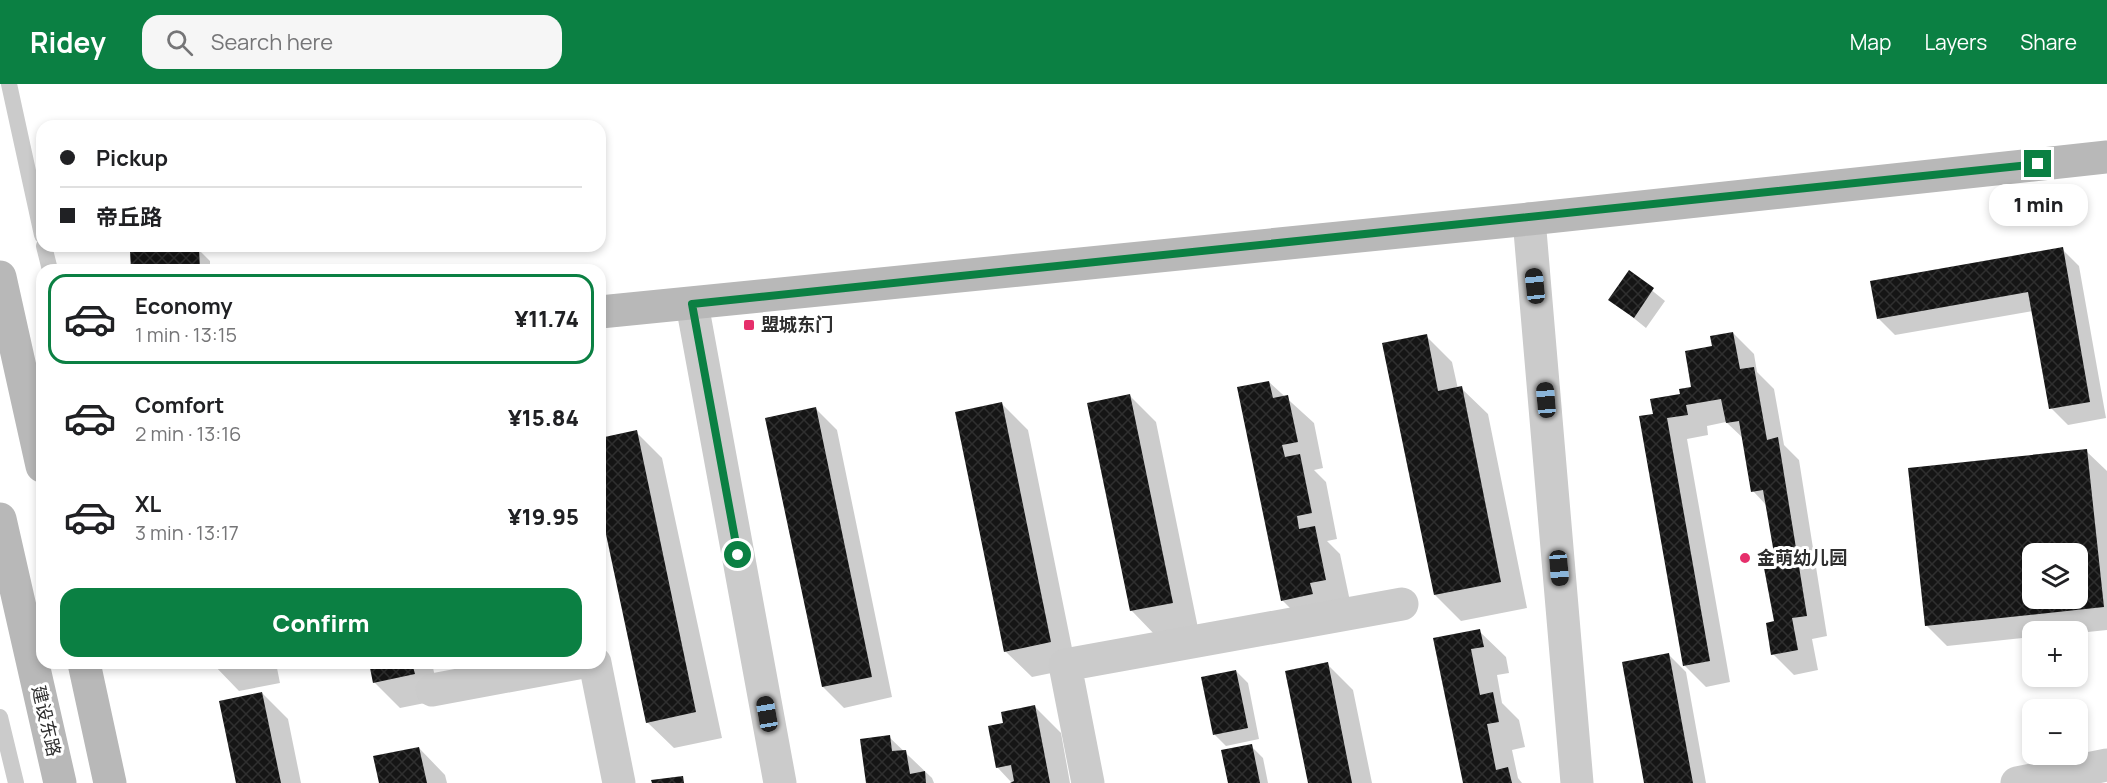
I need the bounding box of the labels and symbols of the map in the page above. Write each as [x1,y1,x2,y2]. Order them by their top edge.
route end [2024,150,2051,177]
callout: 1 min [1988,185,2088,227]
car [1524,267,1546,305]
place label: 盟城东门 [761,312,833,336]
marker: 盟城东门 [742,318,756,332]
car [1535,381,1557,419]
route start [724,541,751,568]
place label: 金萌幼儿园 [1757,545,1847,569]
car [1548,549,1570,587]
marker: 金萌幼儿园 [1738,551,1752,565]
street label: 建设东路 [27,683,67,759]
car [755,695,779,733]

